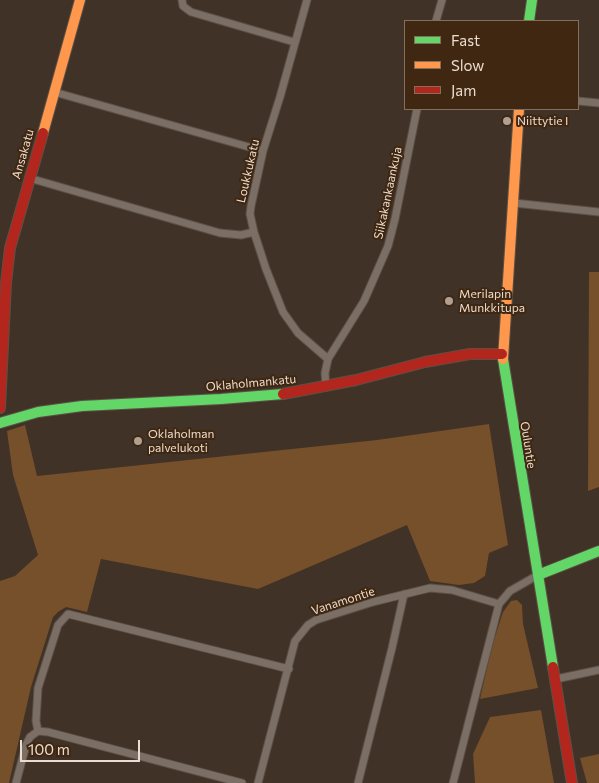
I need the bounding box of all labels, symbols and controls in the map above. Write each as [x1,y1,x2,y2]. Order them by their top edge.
legend [404,20,579,110]
text: Fast [451,31,480,49]
text: Slow [451,56,484,74]
text: Jam [451,81,476,99]
place label: Niittytie I [517,114,568,128]
marker: Niittytie I [501,115,513,127]
street label: Ansakatu [9,127,37,181]
street label: Loukkukatu [234,138,262,204]
street label: Siikakankaankuja [371,145,405,241]
place label: Merilapin Munkkitupa [459,287,525,315]
marker: Merilapin Munkkitupa [443,295,455,307]
street label: Oklaholmankatu [205,372,297,394]
street label: Ouluntie [517,420,539,470]
place label: Oklaholman palvelukoti [148,427,214,455]
marker: Oklaholman palvelukoti [132,435,144,447]
street label: Vanamontie [309,584,377,618]
scale bar [22,730,142,762]
text: 100 m [28,740,70,758]

